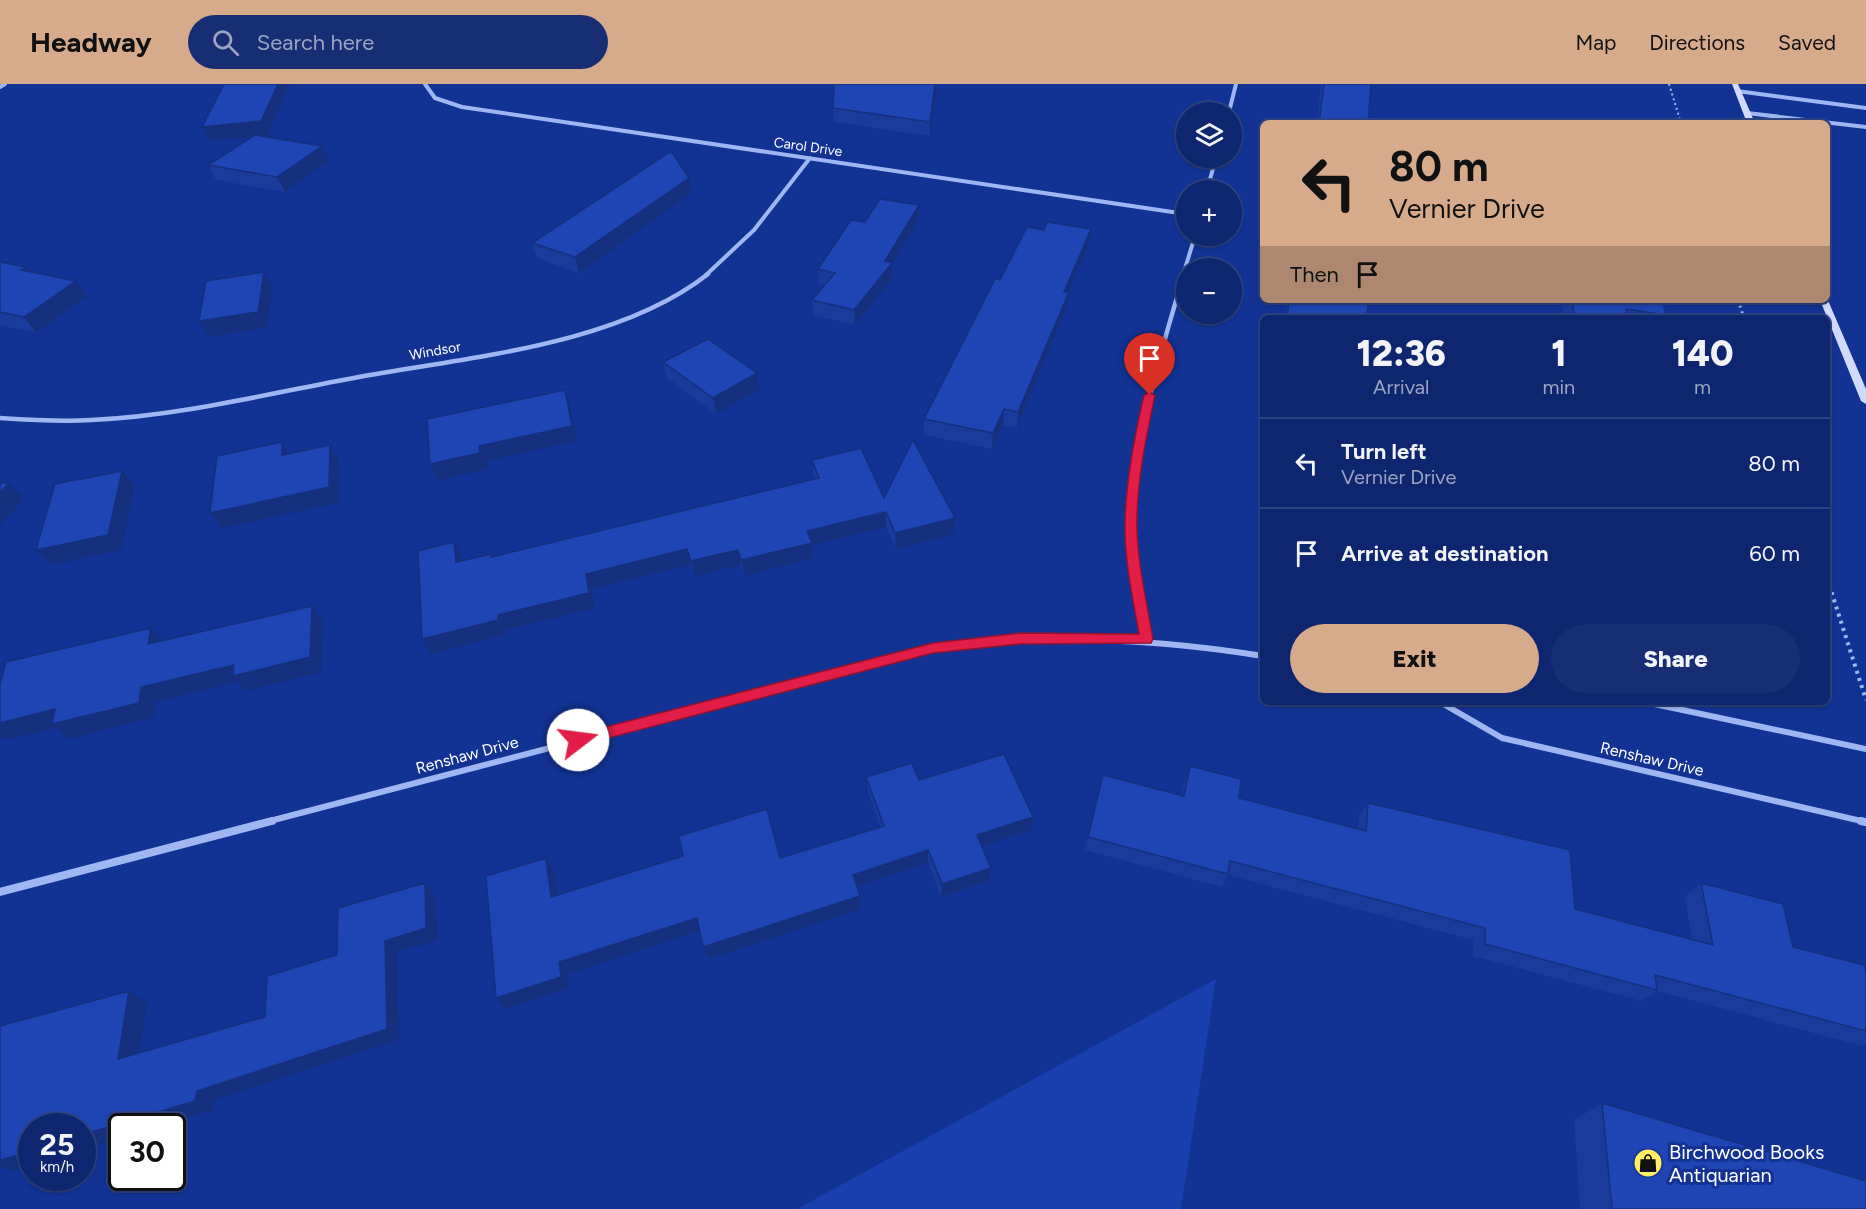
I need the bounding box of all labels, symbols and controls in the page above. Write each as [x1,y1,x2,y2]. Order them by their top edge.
search box [188,15,608,69]
text: Headway [30,25,152,59]
icon: search [209,26,242,59]
text: Search here [257,29,374,56]
text: Map [1575,30,1616,55]
text: Directions [1649,30,1745,55]
text: Saved [1778,30,1836,55]
map controls [1176,102,1242,324]
button: layers [1176,102,1242,168]
street label: Carol Drive [773,134,844,160]
text: 80 m [1389,141,1489,192]
icon: left [1290,144,1368,222]
button: + [1176,180,1242,246]
text: Vernier Drive [1389,192,1545,225]
button: − [1176,258,1242,324]
icon: arrive [1351,258,1384,291]
text: Then [1290,261,1339,288]
text: 12:36 [1356,332,1446,375]
text: 1 [1551,332,1566,375]
text: 140 [1672,332,1734,375]
pin [1124,333,1175,395]
street label: Windsor [408,338,462,364]
icon: arrive [1133,342,1166,375]
text: Arrival [1373,375,1429,399]
text: min [1542,375,1575,399]
text: m [1694,375,1711,399]
text: Turn left [1341,438,1427,465]
icon: left [1290,447,1323,480]
text: 80 m [1748,450,1800,477]
text: Vernier Drive [1341,465,1456,489]
icon: arrive [1290,537,1323,570]
text: Arrive at destination [1341,540,1549,567]
text: 60 m [1749,540,1800,567]
button: Exit [1290,624,1539,693]
button: Share [1551,624,1800,693]
position arrow [546,708,610,772]
street label: Renshaw Drive [414,732,521,778]
street label: Renshaw Drive [1598,738,1706,780]
speed limit sign: 30 [108,1113,186,1191]
text: 25 [40,1126,74,1163]
place label: Birchwood Books Antiquarian [1669,1140,1824,1187]
shop icon: Birchwood Books Antiquarian [1632,1147,1664,1179]
text: km/h [40,1158,74,1176]

